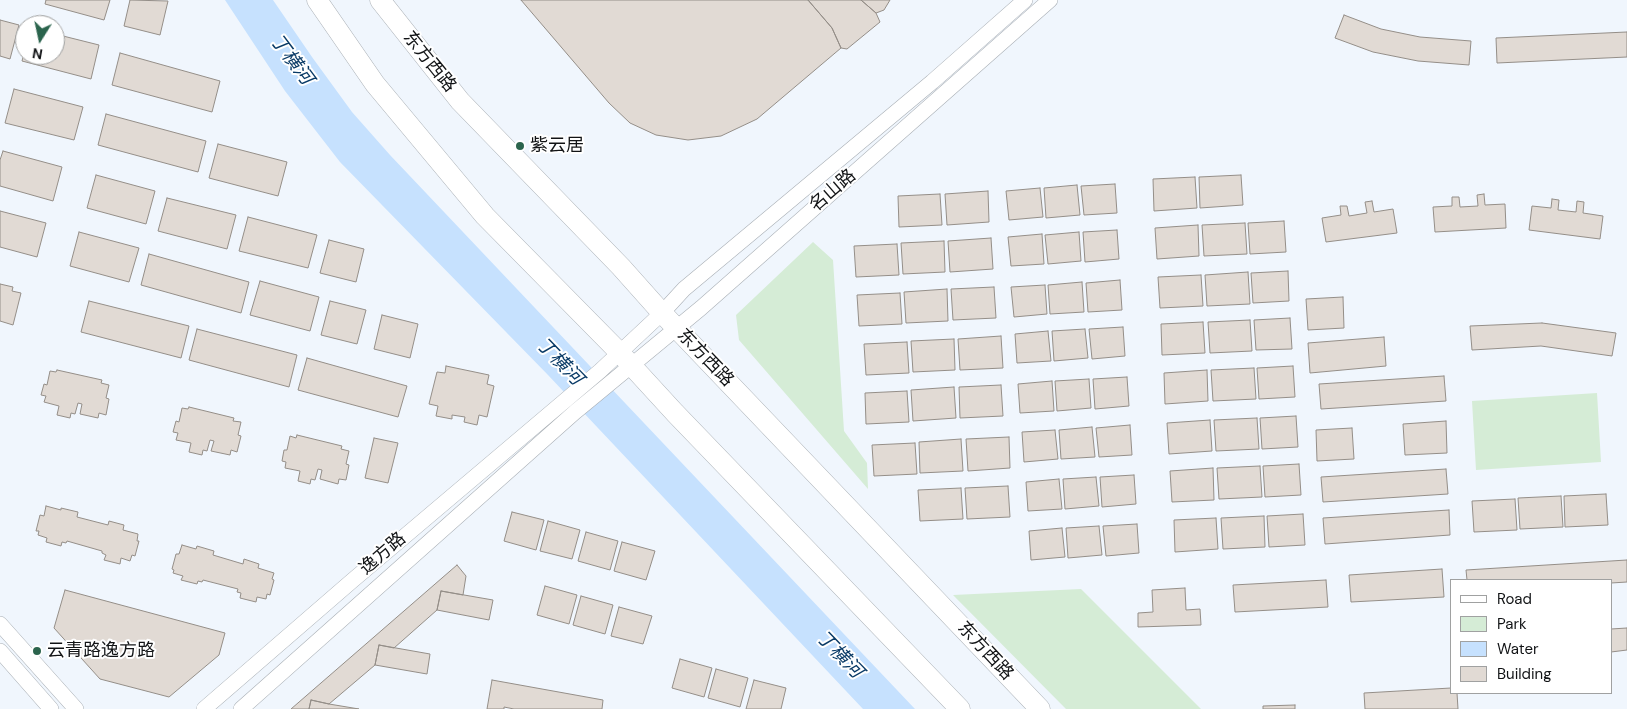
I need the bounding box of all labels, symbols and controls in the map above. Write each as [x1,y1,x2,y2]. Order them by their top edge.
north arrow [15,15,65,65]
street label: 东方西路 [398,27,460,97]
water label: 丁横河 [265,30,317,90]
text: N [31,44,44,64]
place label: 紫云居 [530,135,584,157]
marker: 紫云居 [514,140,526,152]
street label: 名山路 [806,165,860,217]
street label: 东方西路 [672,325,738,391]
water label: 丁横河 [531,334,587,390]
street label: 逸方路 [356,528,410,580]
legend [1450,579,1612,694]
text: Road [1497,589,1532,609]
text: Park [1497,614,1527,634]
street label: 东方西路 [953,617,1017,685]
water label: 丁横河 [811,627,867,683]
text: Water [1497,639,1538,659]
place label: 云青路逸方路 [47,640,155,662]
marker: 云青路逸方路 [31,645,43,657]
text: Building [1497,664,1552,684]

